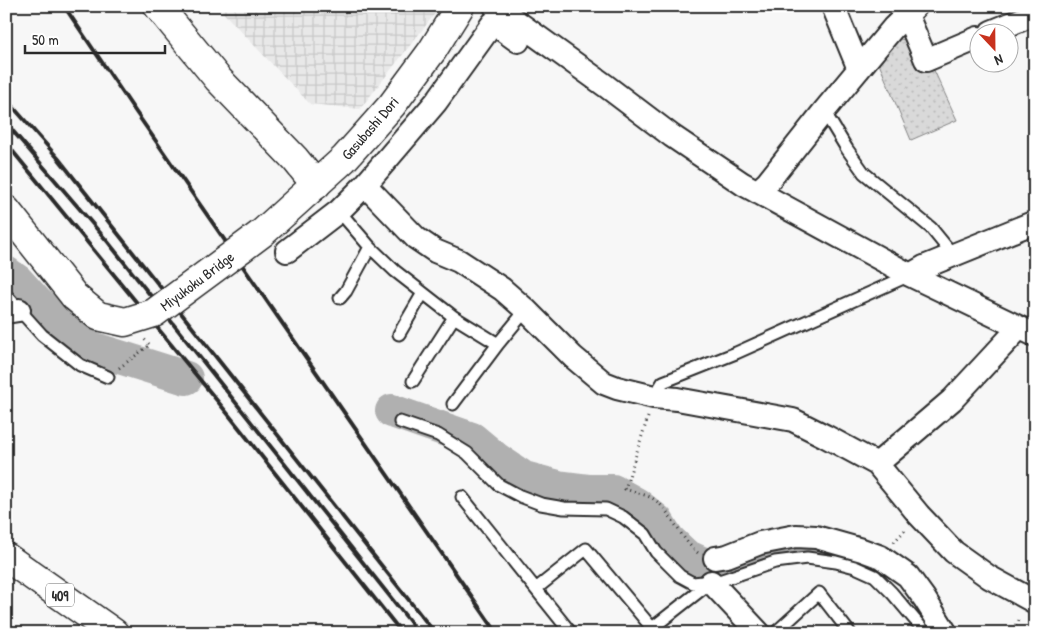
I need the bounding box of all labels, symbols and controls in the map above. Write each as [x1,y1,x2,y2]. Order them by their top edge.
scale bar [25,22,165,54]
north arrow [968,22,1018,72]
text: 50 m [32,29,59,50]
text: N [992,50,1006,71]
street label: Gasubashi Dori [336,92,404,164]
street label: Miyukoku Bridge [156,246,238,316]
road number: 409 [46,584,74,606]

